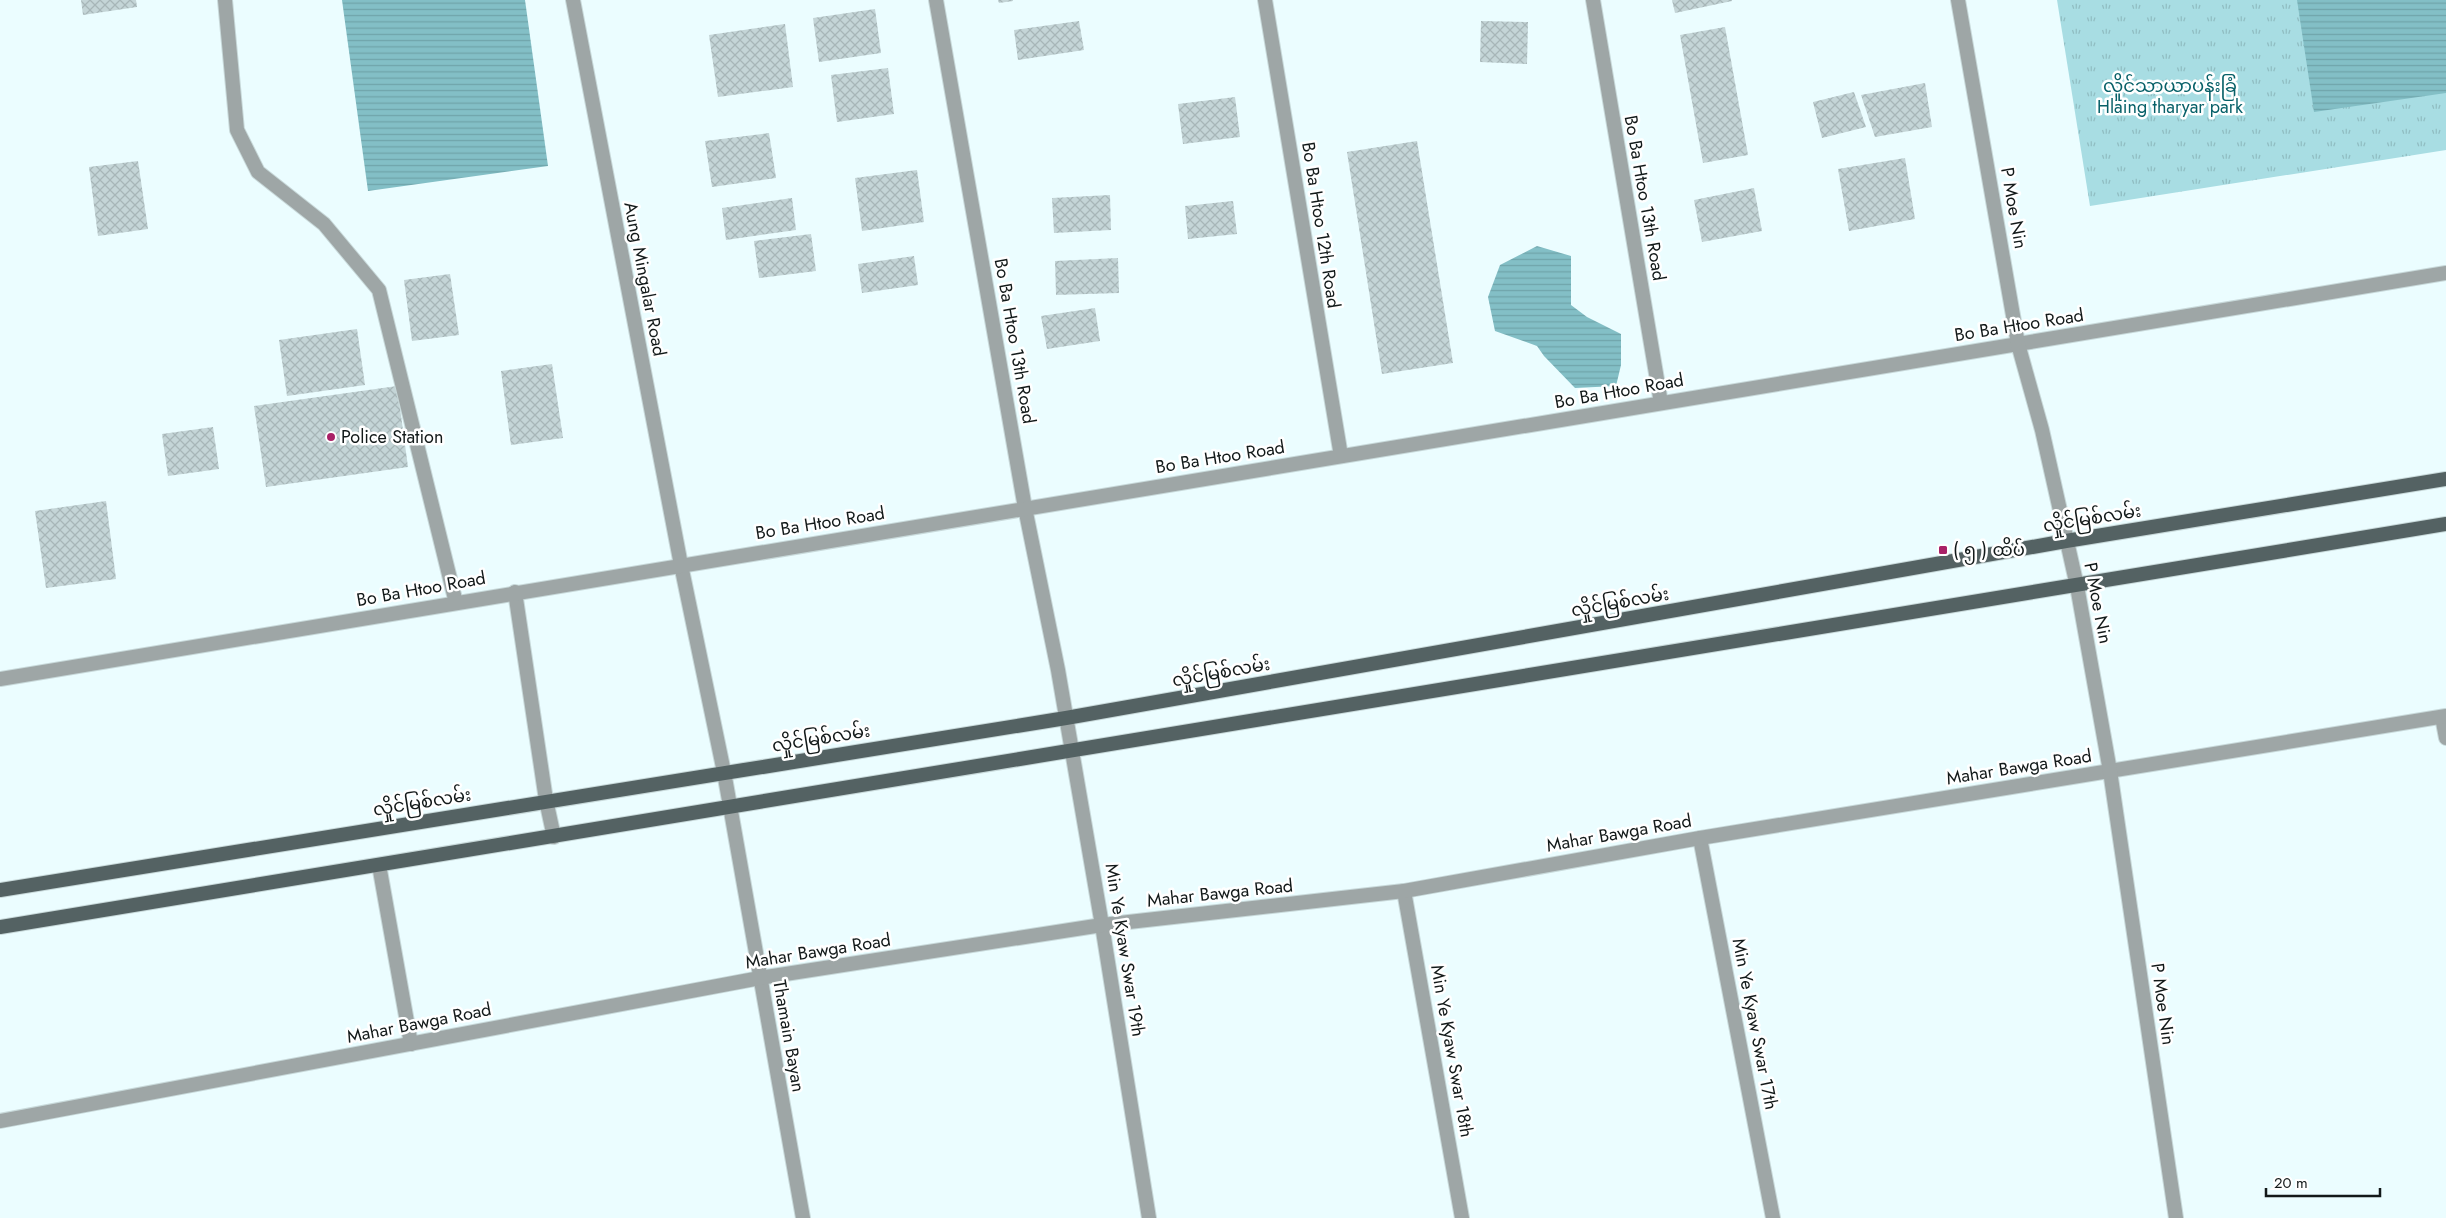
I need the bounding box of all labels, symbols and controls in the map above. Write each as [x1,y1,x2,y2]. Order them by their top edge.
park label: လှိုင်သာယာပန်းခြံ Hlaing tharyar park [2097,72,2243,120]
street label: Bo Ba Htoo 13th Road [1618,113,1672,283]
street label: Bo Ba Htoo 12th Road [1295,140,1347,310]
street label: P Moe Nin [1994,165,2034,251]
street label: Aung Mingalar Road [617,200,673,358]
street label: Bo Ba Htoo 13th Road [988,256,1042,426]
street label: Bo Ba Htoo Road [1953,302,2085,348]
street label: Bo Ba Htoo Road [1553,367,1685,415]
place label: Police Station [341,424,443,450]
marker: Police Station [325,431,337,443]
street label: Bo Ba Htoo Road [1154,434,1286,480]
street label: လှိုင်မြစ်လမ်း [2041,496,2143,541]
street label: Bo Ba Htoo Road [754,500,886,546]
place label: ( ၅ ) ထိပ် [1953,536,2025,565]
marker: ( ၅ ) ထိပ် [1937,544,1949,556]
street label: P Moe Nin [2077,560,2119,646]
street label: Bo Ba Htoo Road [355,565,487,613]
street label: လှိုင်မြစ်လမ်း [1569,580,1671,625]
street label: လှိုင်မြစ်လမ်း [1170,650,1272,695]
street label: လှိုင်မြစ်လမ်း [770,716,872,761]
street label: Mahar Bawga Road [1945,743,2093,791]
street label: လှိုင်မြစ်လမ်း [371,780,473,825]
street label: Mahar Bawga Road [1545,807,1693,859]
street label: Min Ye Kyaw Swar 19th [1098,862,1152,1038]
street label: Mahar Bawga Road [1146,872,1294,914]
street label: Mahar Bawga Road [744,927,892,975]
street label: Min Ye Kyaw Swar 17th [1726,936,1784,1112]
street label: P Moe Nin [2144,961,2182,1047]
street label: Min Ye Kyaw Swar 18th [1424,963,1480,1139]
street label: Thamain Bayan [766,978,812,1094]
street label: Mahar Bawga Road [345,996,493,1050]
scale bar [2266,1166,2380,1198]
text: 20 m [2274,1172,2308,1194]

